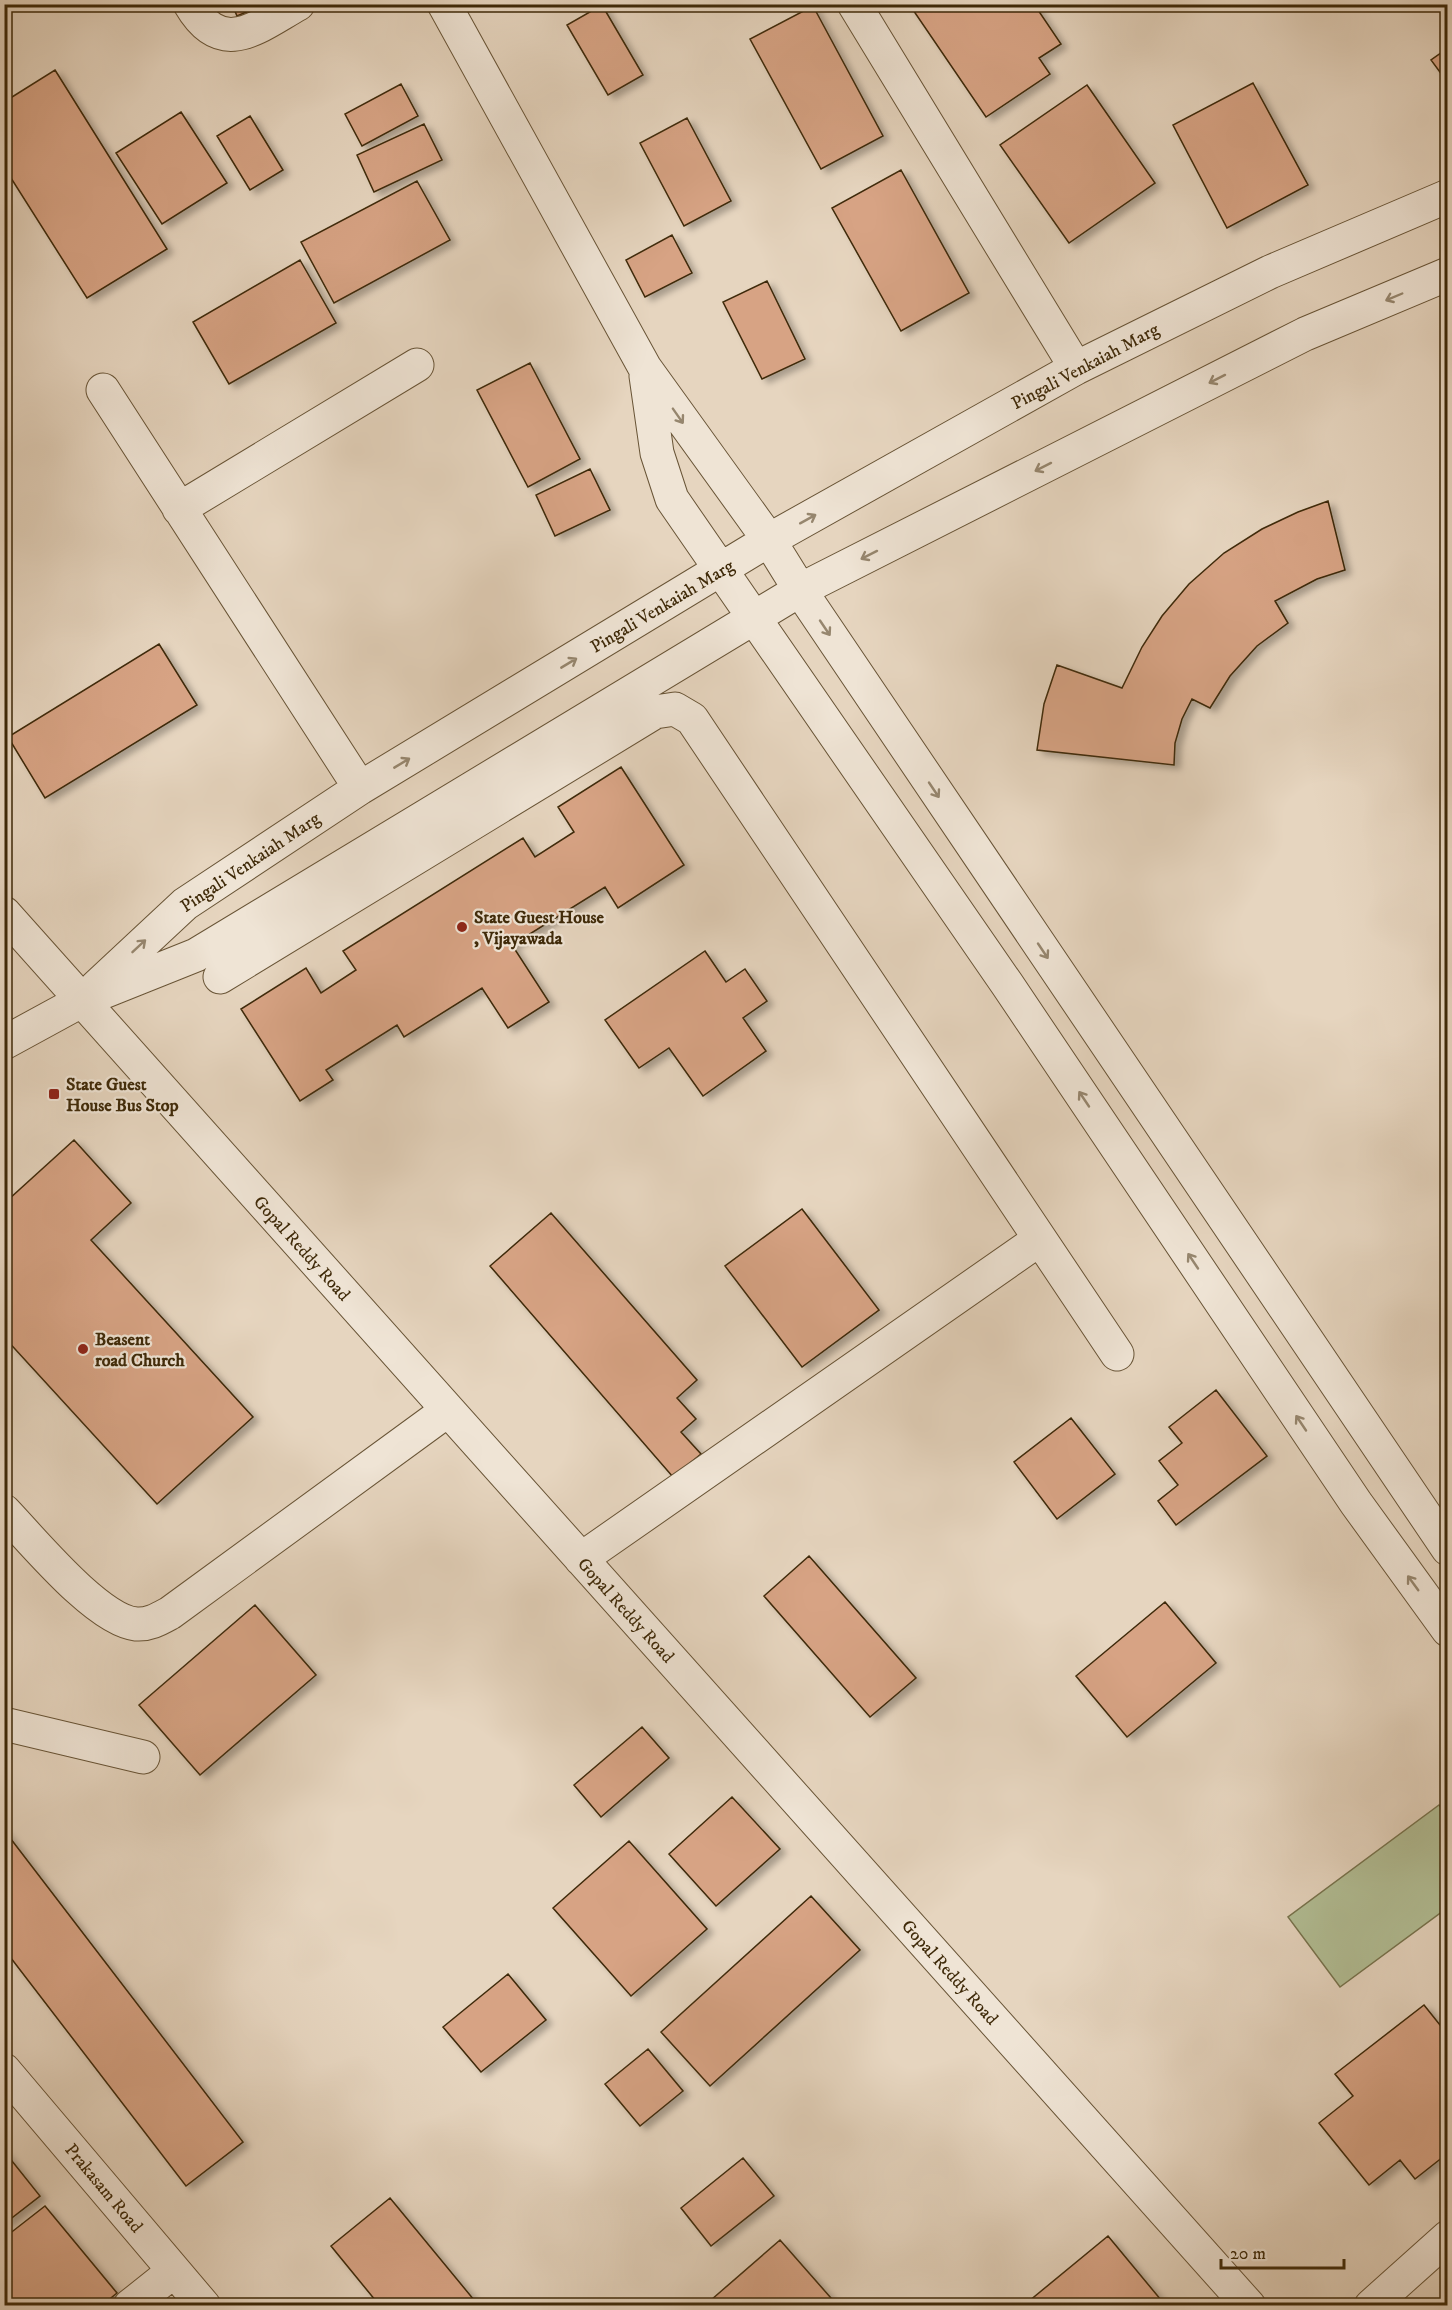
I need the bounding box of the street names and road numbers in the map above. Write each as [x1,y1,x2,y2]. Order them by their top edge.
street label: Pingali Venkaiah Marg [1008,319,1163,415]
street label: Pingali Venkaiah Marg [587,555,739,658]
street label: Pingali Venkaiah Marg [176,808,325,918]
street label: Gopal Reddy Road [248,1191,354,1306]
street label: Gopal Reddy Road [572,1553,678,1668]
street label: Gopal Reddy Road [896,1915,1002,2030]
street label: Prakasam Road [60,2140,147,2238]

